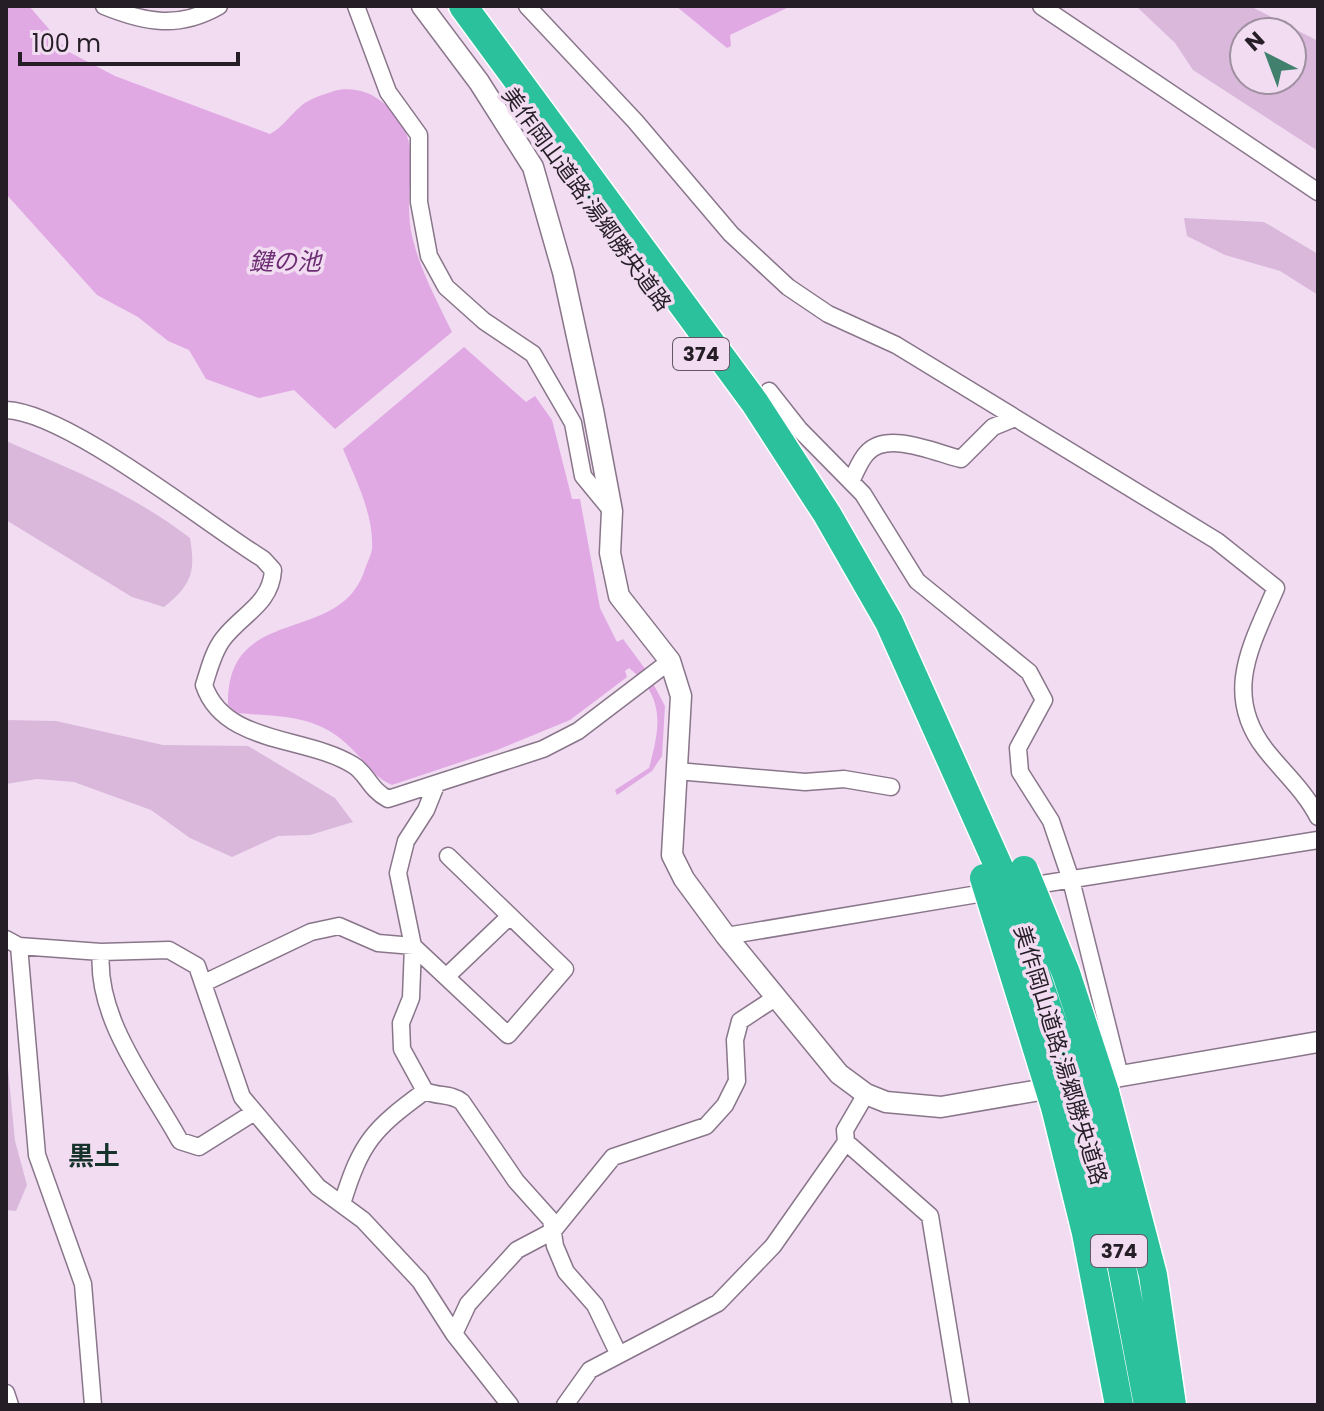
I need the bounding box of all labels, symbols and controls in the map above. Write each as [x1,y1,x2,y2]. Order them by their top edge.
scale bar [20,16,238,66]
north arrow [1228,16,1308,96]
text: N [1238,24,1271,59]
text: 100 m [32,27,101,60]
street label: 美作岡山道路;湯郷勝央道路 [495,81,678,318]
water label: 鍵の池 [249,245,323,278]
road number: 374 [673,338,729,370]
street label: 美作岡山道路;湯郷勝央道路 [1006,922,1115,1189]
district label: 黒土 [68,1138,120,1174]
road number: 374 [1091,1235,1147,1267]

